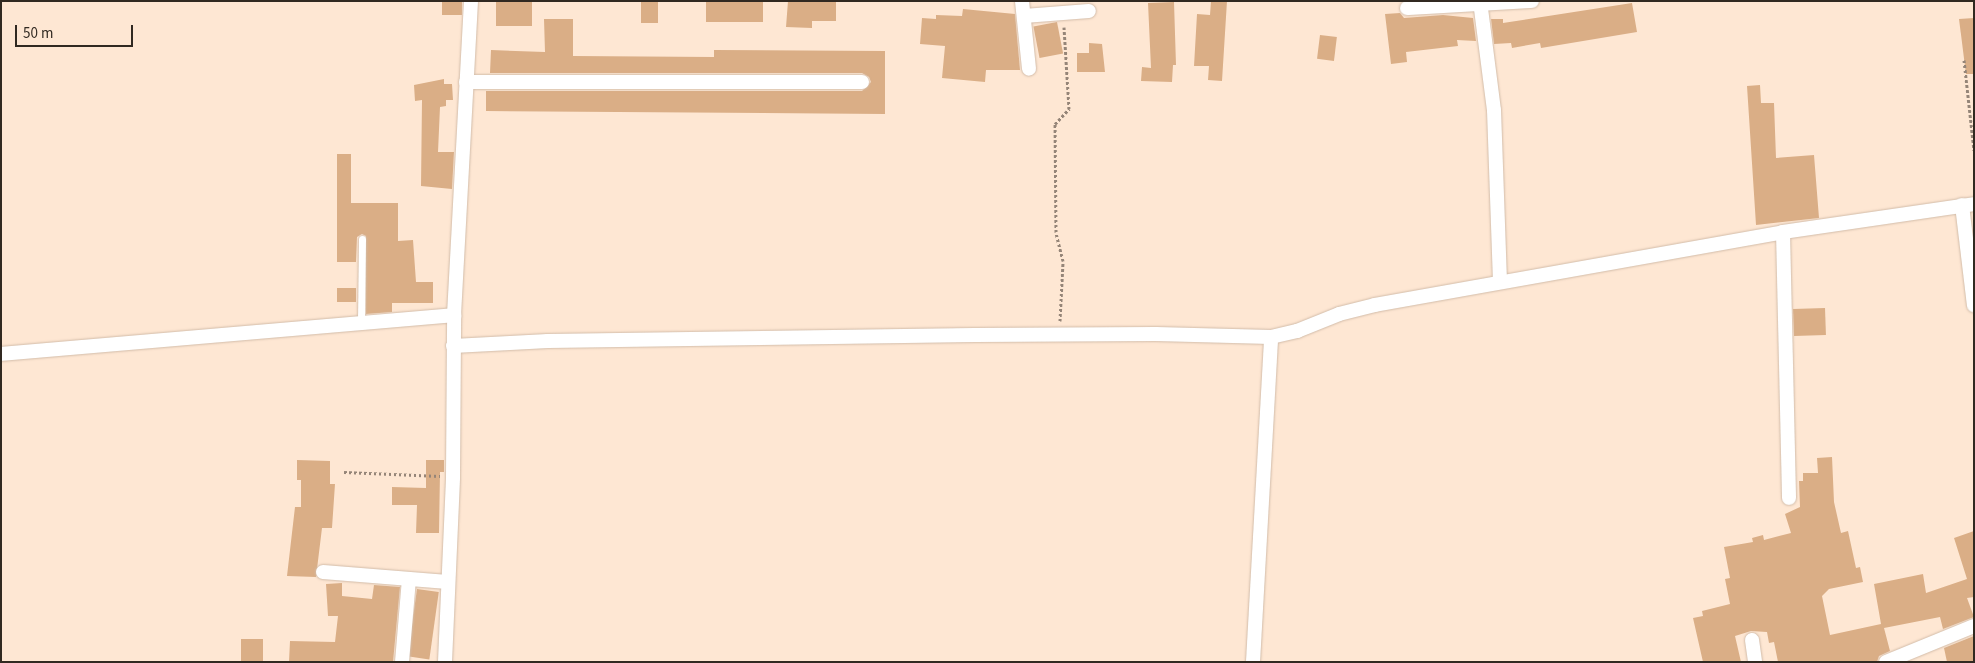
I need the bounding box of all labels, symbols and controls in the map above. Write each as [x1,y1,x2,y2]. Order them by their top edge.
scale bar [18,15,135,47]
text: 50 m [23,23,53,44]

